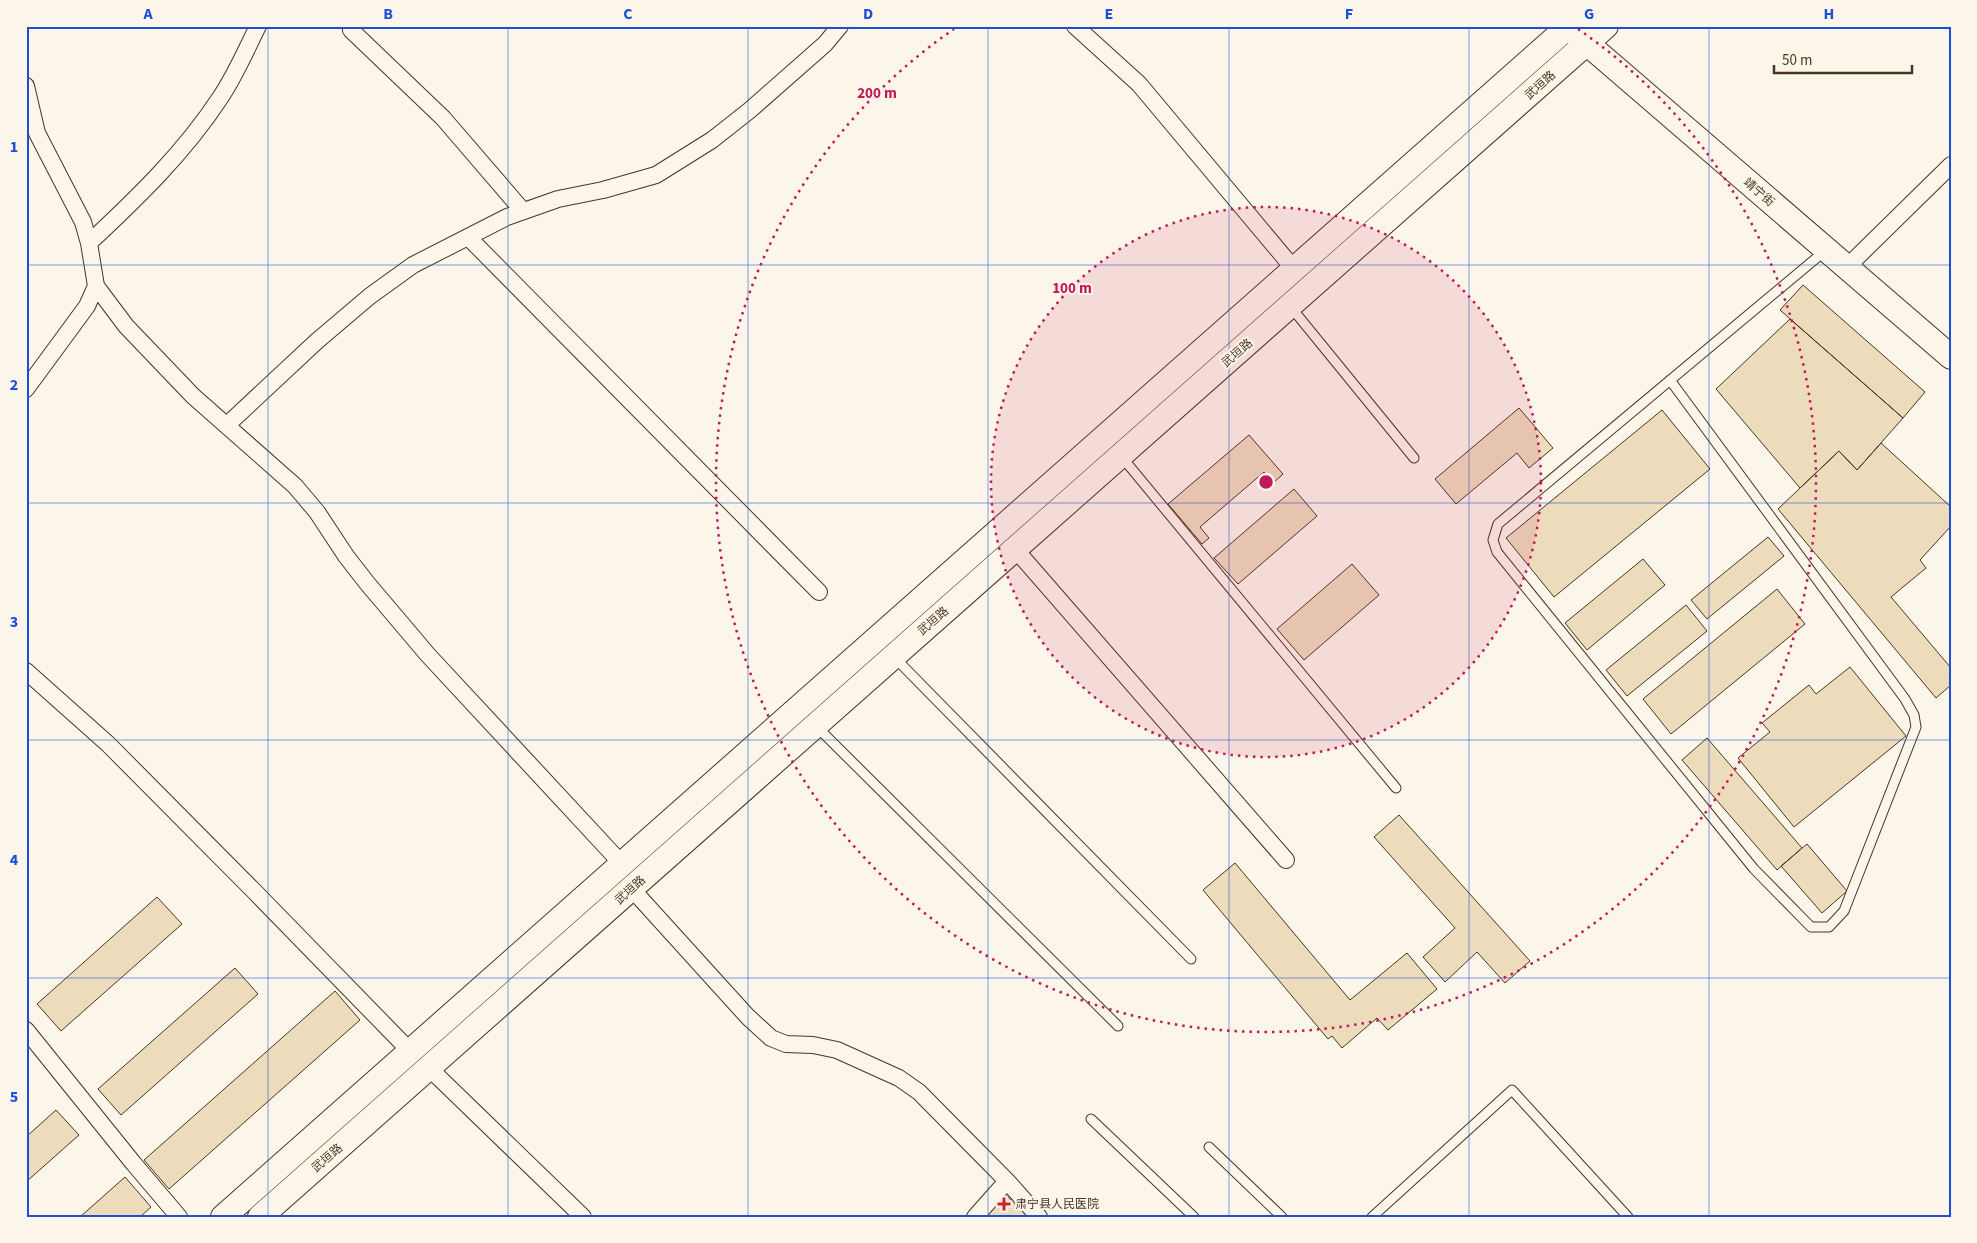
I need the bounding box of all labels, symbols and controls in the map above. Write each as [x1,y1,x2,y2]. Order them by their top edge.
text: A [142,3,153,25]
text: B [383,3,393,25]
text: C [623,3,633,25]
text: D [863,3,873,25]
text: E [1105,3,1113,25]
text: F [1345,3,1353,25]
text: G [1584,3,1594,25]
text: H [1824,3,1834,25]
scale bar [1774,42,1912,74]
text: 50 m [1782,50,1812,71]
street label: 武垣路 [1521,67,1559,104]
text: 200 m [857,83,897,104]
text: 1 [10,136,18,158]
street label: 靖宁街 [1740,174,1778,211]
text: 100 m [1052,278,1092,299]
street label: 武垣路 [1218,335,1256,372]
text: 2 [10,374,18,396]
centre of rings [1257,473,1275,491]
street label: 武垣路 [914,603,952,640]
text: 3 [10,611,18,633]
text: 4 [10,849,19,871]
street label: 武垣路 [611,872,649,909]
text: 5 [10,1086,18,1108]
street label: 武垣路 [308,1140,346,1177]
place label: 肃宁县人民医院 [1015,1196,1099,1213]
marker: 肃宁县人民医院 [997,1197,1011,1211]

